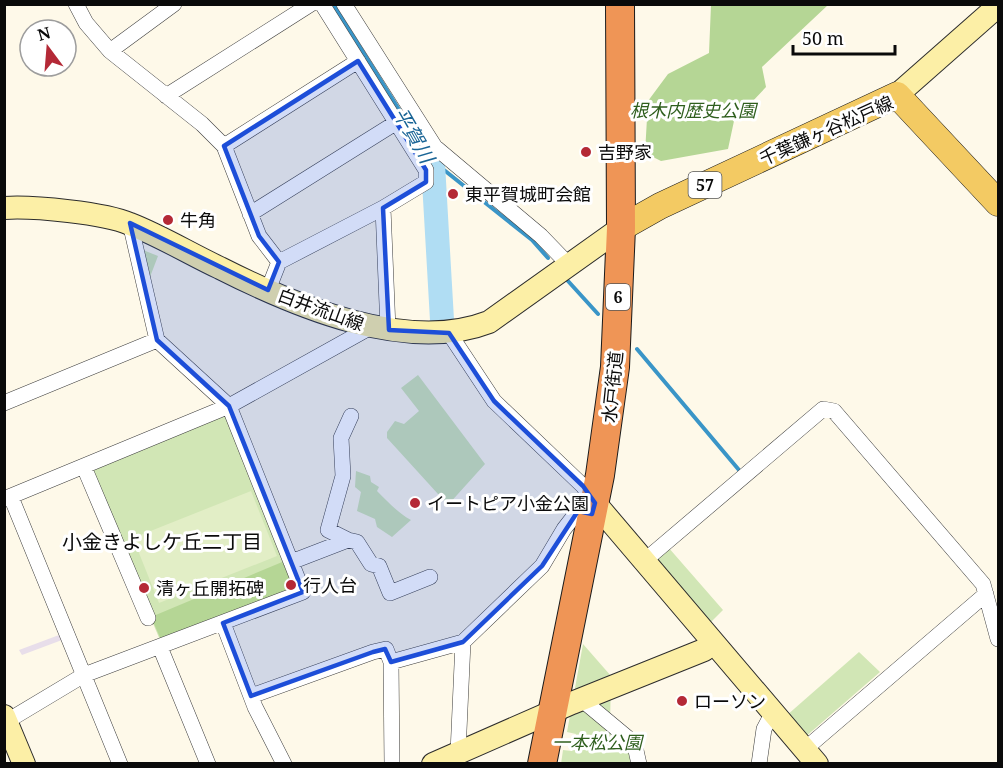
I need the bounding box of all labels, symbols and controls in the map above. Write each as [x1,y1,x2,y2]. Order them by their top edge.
north arrow [18,18,78,78]
scale bar [793,18,895,56]
text: N [35,21,53,46]
text: 50 m [802,26,844,50]
street label: 千葉鎌ヶ谷松戸線 [755,90,897,170]
park label: 根木内歴史公園 [630,98,759,122]
water label: 平賀川 [387,102,442,169]
place label: 吉野家 [598,140,652,164]
marker: 吉野家 [579,145,593,159]
road number: 57 [688,172,722,198]
place label: 東平賀城町会館 [465,182,591,206]
marker: 東平賀城町会館 [446,187,460,201]
place label: 牛角 [180,208,216,232]
marker: 牛角 [161,213,175,227]
street label: 白井流山線 [275,282,367,336]
road number: 6 [606,284,630,310]
street label: 水戸街道 [596,350,628,424]
place label: イートピア小金公園 [427,491,589,515]
marker: イートピア小金公園 [408,496,422,510]
district label: 小金きよしケ丘二丁目 [62,528,262,555]
place label: 行人台 [303,573,357,597]
place label: 清ヶ丘開拓碑 [156,576,264,600]
marker: 行人台 [284,578,298,592]
marker: 清ヶ丘開拓碑 [137,581,151,595]
place label: ローソン [694,689,766,713]
marker: ローソン [675,694,689,708]
park label: 一本松公園 [552,730,645,754]

